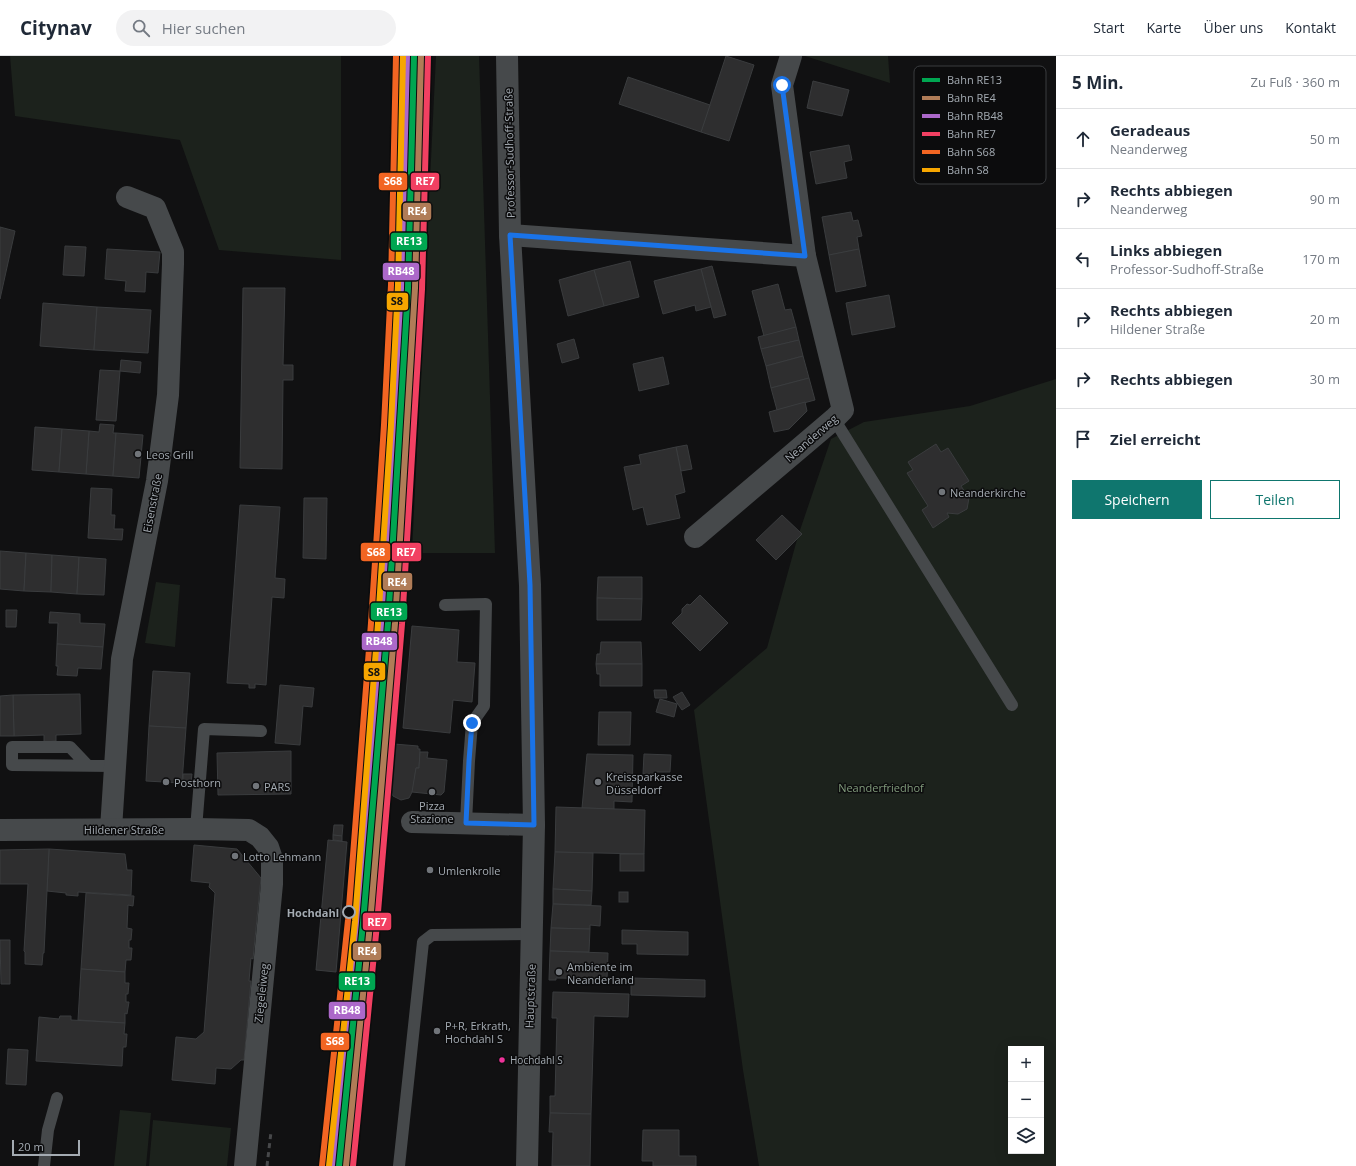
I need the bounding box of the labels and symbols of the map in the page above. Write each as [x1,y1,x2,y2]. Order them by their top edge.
legend [914,66,1046,184]
text: Bahn RE13 [947,72,1002,87]
route start [773,76,791,94]
street label: Professor-Sudhoff-Straße [500,88,518,218]
text: Bahn RE4 [947,90,996,105]
text: Bahn RB48 [947,108,1003,123]
text: Bahn RE7 [947,126,996,141]
text: Bahn S68 [947,144,995,159]
text: Bahn S8 [947,162,989,177]
line badge: S68 [378,172,408,191]
line badge: RE7 [410,172,440,191]
text: S68 [384,173,402,188]
text: RE7 [415,173,435,188]
line badge: RE4 [402,202,432,221]
text: RE4 [407,203,428,218]
line badge: RE13 [390,232,428,251]
text: RE13 [396,233,422,248]
line badge: RB48 [382,262,420,281]
text: RB48 [387,263,415,278]
line badge: S8 [386,292,409,311]
text: S8 [391,293,403,308]
street label: Neanderweg [781,411,841,465]
place label: Leos Grill [146,447,193,462]
marker: Leos Grill [133,449,143,459]
street label: Eisenstraße [139,472,165,534]
place label: Neanderkirche [950,485,1026,500]
marker: Neanderkirche [937,487,947,497]
line badge: S68 [360,542,391,562]
line badge: RE7 [391,542,422,562]
text: S68 [367,544,385,559]
text: RE7 [396,544,416,559]
line badge: RE4 [382,572,413,591]
text: RE4 [387,574,408,589]
line badge: RE13 [370,602,408,621]
text: RE13 [376,604,402,619]
line badge: RB48 [361,632,398,651]
text: RB48 [365,633,393,648]
line badge: S8 [363,662,386,681]
text: S8 [368,664,380,679]
route end [463,714,481,732]
place label: Kreissparkasse Düsseldorf [606,769,683,797]
place label: Posthorn [174,775,221,790]
marker: Posthorn [161,777,171,787]
marker: Kreissparkasse Düsseldorf [593,777,603,787]
place label: PARS [264,779,290,794]
park label: Neanderfriedhof [838,780,925,795]
marker: PARS [251,781,261,791]
marker: Pizza Stazione [427,787,437,797]
place label: Pizza Stazione [410,798,454,826]
street label: Hildener Straße [84,822,164,837]
place label: Lotto Lehmann [243,849,321,864]
marker: Lotto Lehmann [230,851,240,861]
place label: Umlenkrolle [438,863,501,878]
marker: Umlenkrolle [425,865,435,875]
place label: Hochdahl [287,905,339,920]
marker: Hochdahl [342,905,356,919]
line badge: RE7 [362,912,392,931]
text: RE7 [367,914,387,929]
line badge: RE4 [352,942,382,961]
text: RE4 [357,943,378,958]
place label: Ambiente im Neanderland [567,959,634,987]
street label: Ziegeleiweg [250,962,272,1024]
street label: Hauptstraße [521,964,539,1028]
marker: Ambiente im Neanderland [554,967,564,977]
line badge: RE13 [338,972,376,991]
text: RE13 [344,973,370,988]
line badge: RB48 [328,1001,366,1020]
text: RB48 [333,1002,361,1017]
place label: P+R, Erkrath, Hochdahl S [445,1018,511,1046]
marker: P+R, Erkrath, Hochdahl S [432,1026,442,1036]
line badge: S68 [320,1032,350,1051]
text: S68 [326,1033,344,1048]
place label: Hochdahl S [510,1053,563,1067]
marker: Hochdahl S [497,1055,507,1065]
scale bar [12,1138,80,1157]

